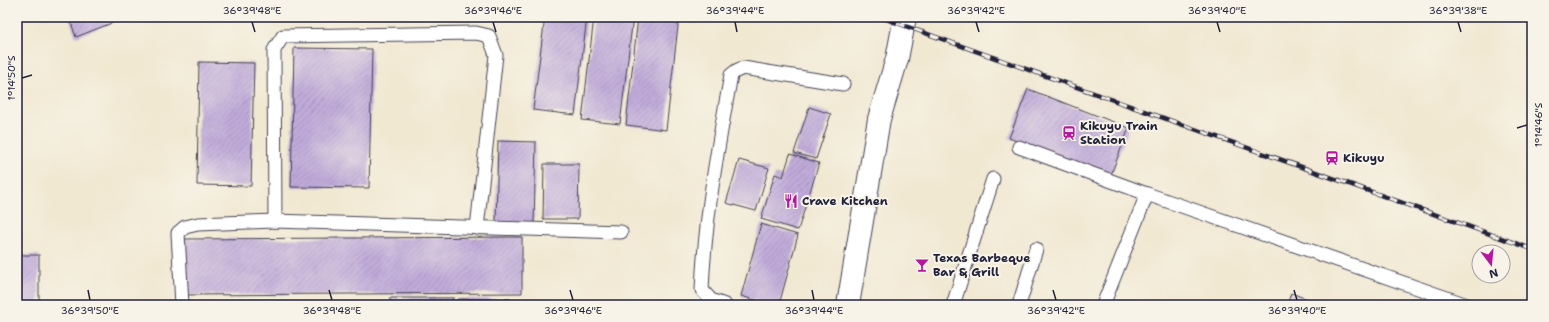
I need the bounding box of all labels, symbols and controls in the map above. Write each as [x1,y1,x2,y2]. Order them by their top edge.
text: 36°39'48"E [223,4,281,17]
text: 36°39'46"E [464,4,522,17]
text: 36°39'44"E [706,4,764,17]
text: 36°39'42"E [947,4,1005,17]
text: 36°39'40"E [1188,4,1246,17]
text: 36°39'38"E [1429,4,1487,17]
text: 1°14'50"S [5,55,18,101]
text: 1°14'46"S [1532,102,1545,147]
place label: Kikuyu Train Station [1080,118,1158,148]
station icon: Kikuyu Train Station [1061,125,1077,141]
station icon: Kikuyu [1324,150,1340,166]
place label: Kikuyu [1343,150,1385,166]
restaurant icon: Crave Kitchen [783,193,799,209]
place label: Crave Kitchen [802,193,888,209]
north arrow [1471,244,1511,284]
place label: Texas Barbeque Bar & Grill [933,250,1030,280]
bar icon: Texas Barbeque Bar & Grill [914,257,930,273]
text: N [1487,265,1500,282]
text: 36°39'50"E [61,304,119,317]
text: 36°39'48"E [303,304,361,317]
text: 36°39'46"E [544,304,602,317]
text: 36°39'44"E [785,304,843,317]
text: 36°39'42"E [1027,304,1085,317]
text: 36°39'40"E [1268,304,1326,317]

